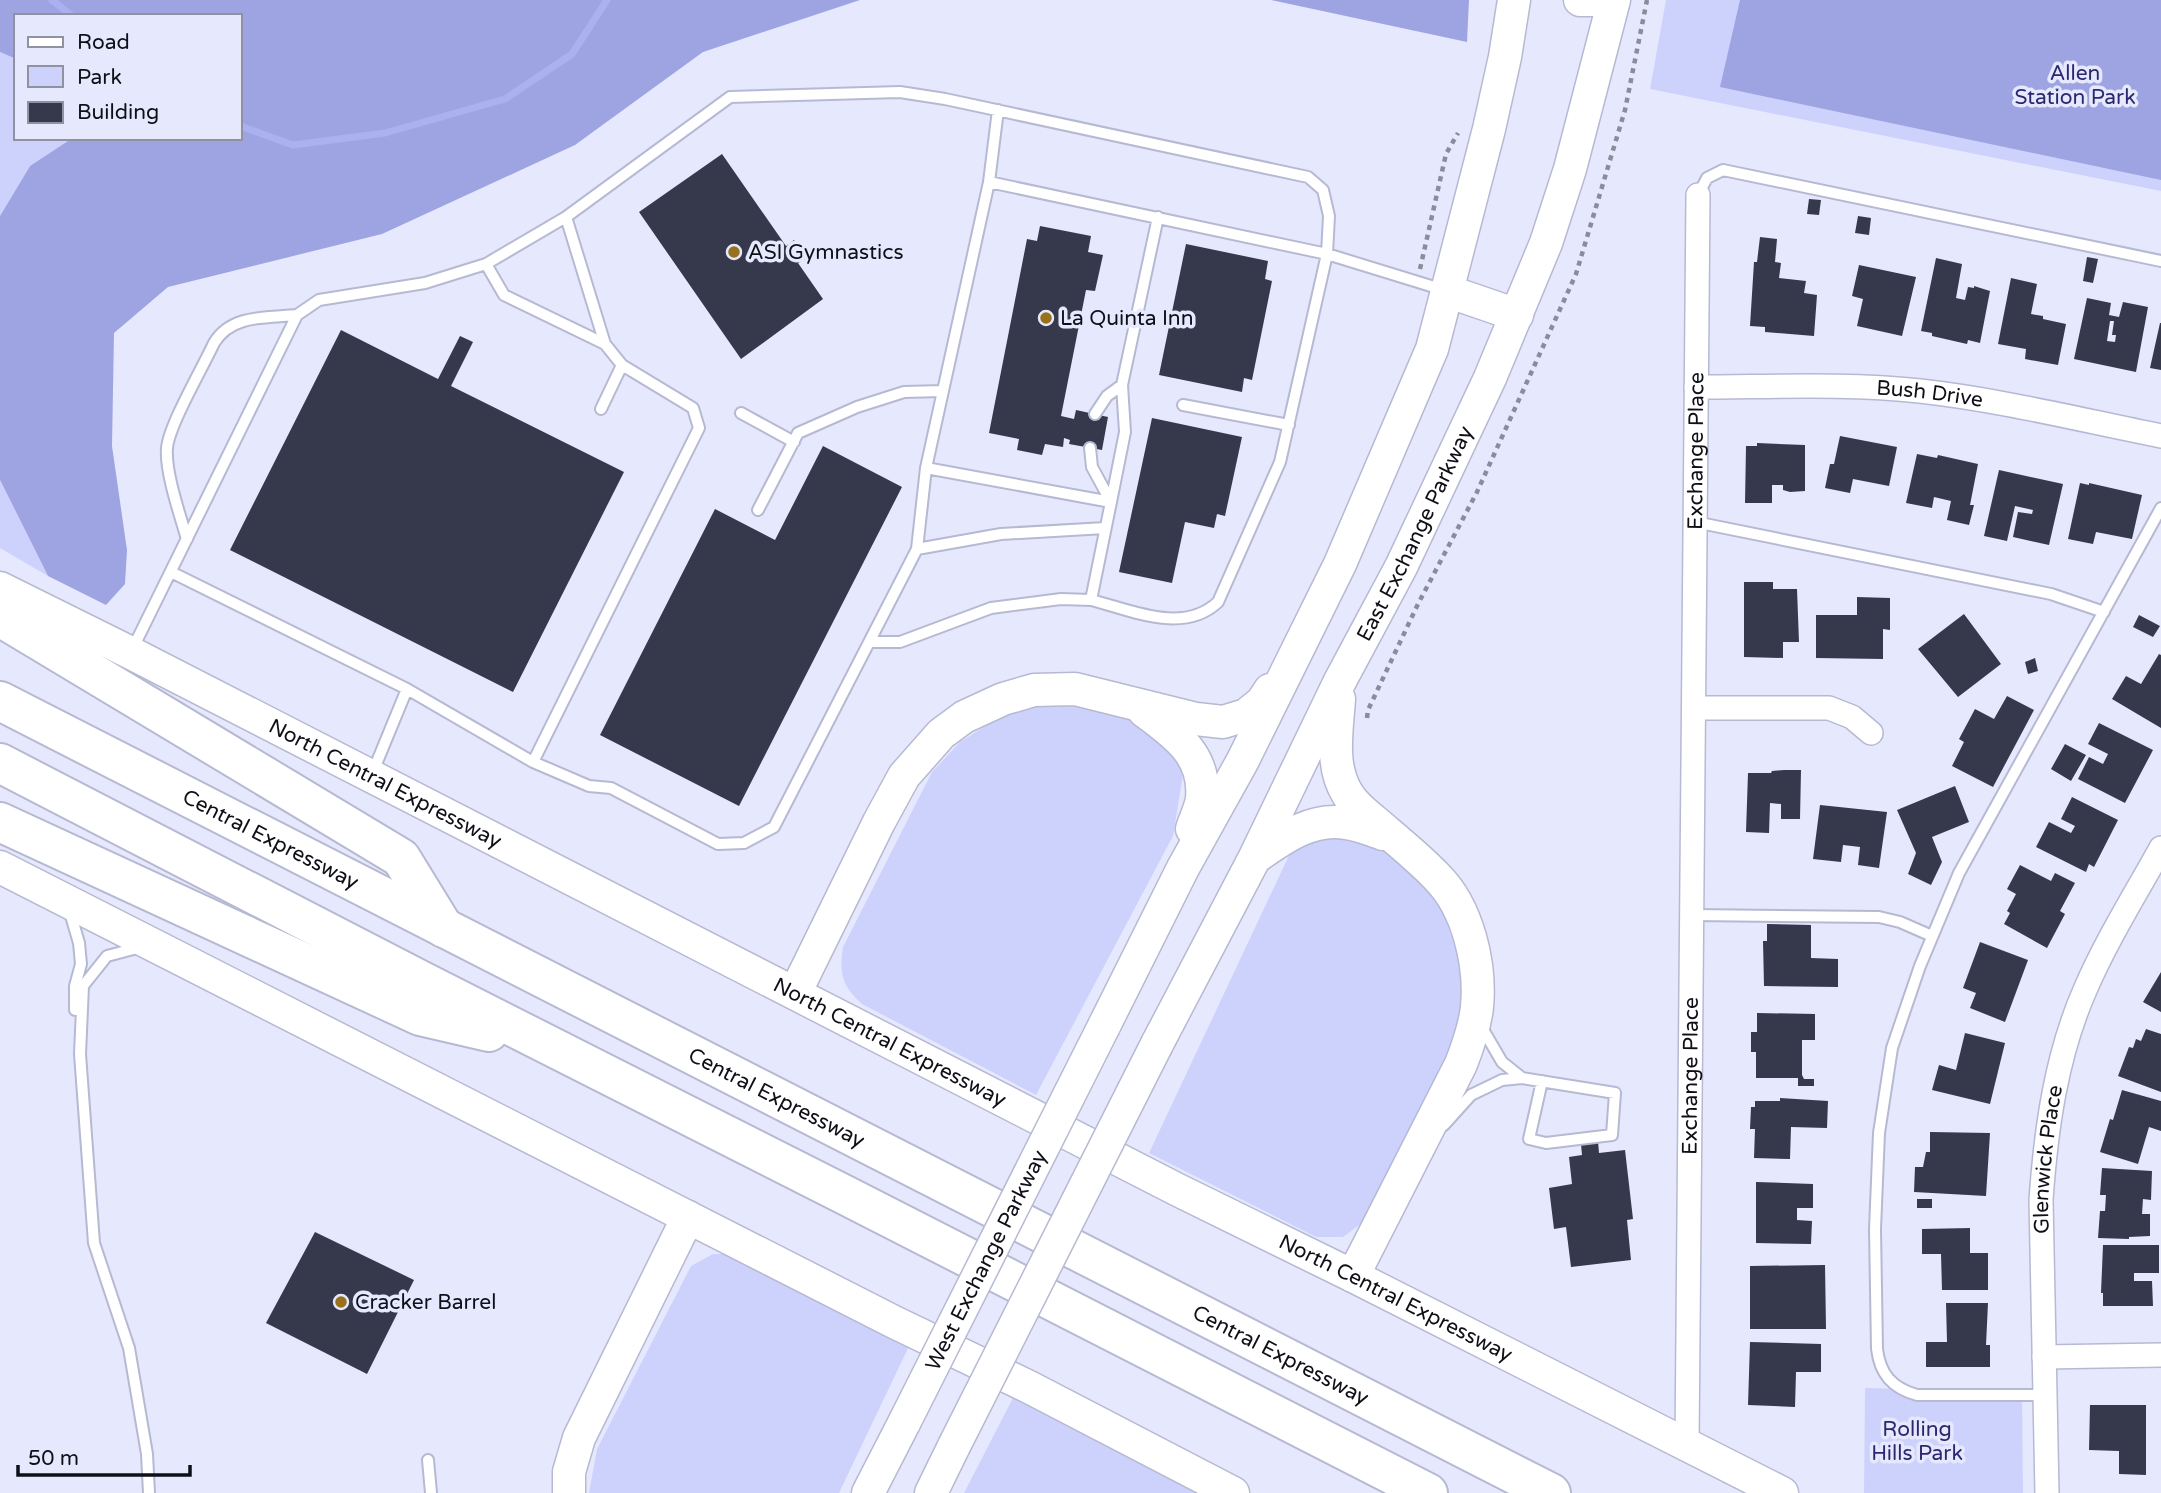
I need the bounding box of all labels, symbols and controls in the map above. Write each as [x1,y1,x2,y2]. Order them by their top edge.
legend [14,14,242,140]
text: Road [77,30,130,55]
park label: Allen Station Park [2014,61,2136,110]
text: Park [77,65,122,90]
text: Building [77,100,159,125]
place label: ASI Gymnastics [748,240,904,265]
marker: ASI Gymnastics [726,244,742,260]
place label: La Quinta Inn [1060,306,1193,331]
marker: La Quinta Inn [1038,310,1054,326]
street label: Exchange Place [1683,372,1709,530]
street label: Bush Drive [1876,375,1985,412]
street label: East Exchange Parkway [1351,422,1478,645]
street label: North Central Expressway [264,714,506,854]
street label: Central Expressway [178,784,362,894]
street label: North Central Expressway [769,972,1011,1112]
street label: Exchange Place [1677,997,1703,1155]
street label: Central Expressway [683,1042,867,1152]
street label: Glenwick Place [2028,1083,2068,1234]
street label: West Exchange Parkway [920,1146,1052,1375]
street label: North Central Expressway [1275,1228,1517,1368]
place label: Cracker Barrel [355,1290,496,1315]
marker: Cracker Barrel [333,1294,349,1310]
street label: Central Expressway [1188,1300,1372,1410]
park label: Rolling Hills Park [1871,1417,1963,1466]
scale bar [18,1434,189,1478]
text: 50 m [28,1446,79,1471]

